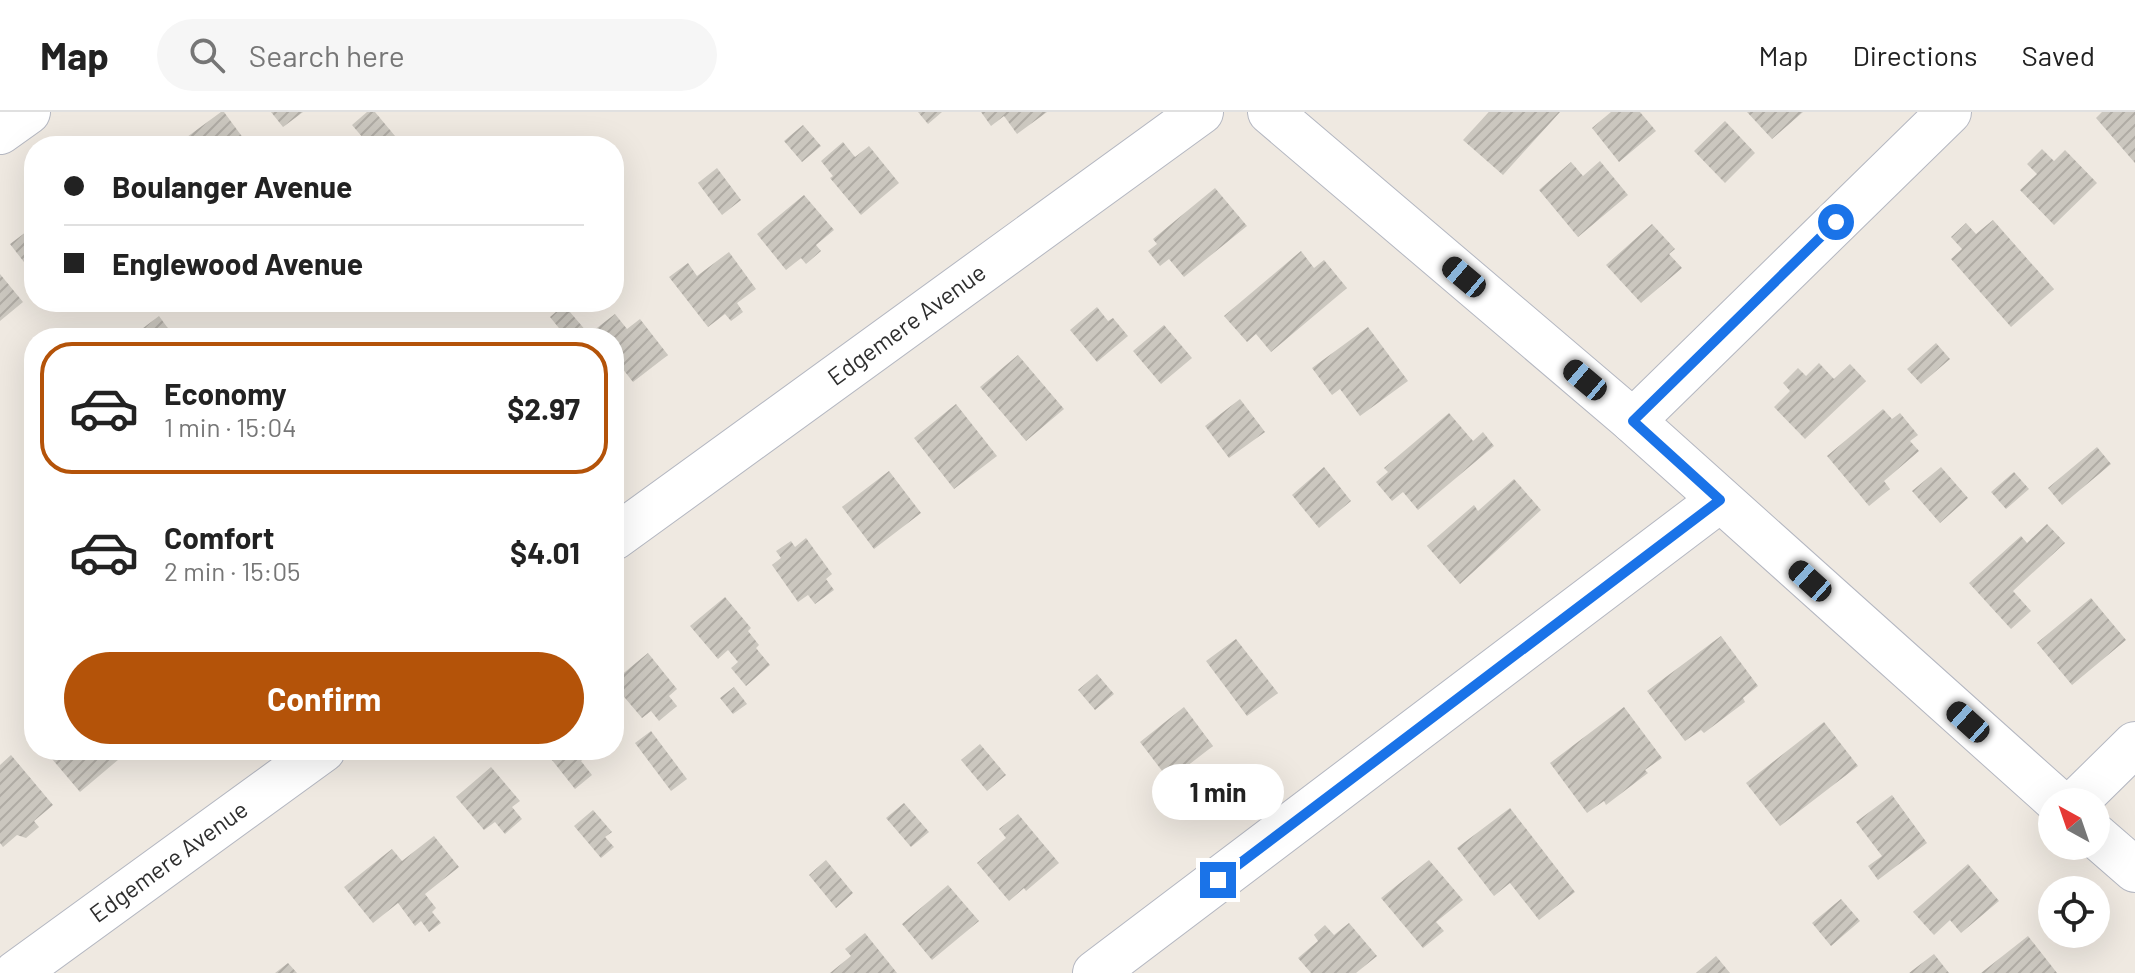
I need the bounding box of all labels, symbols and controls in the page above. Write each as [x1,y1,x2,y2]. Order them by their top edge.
search box [157,19,717,91]
text: Map [40,32,109,78]
icon: search [185,33,229,77]
text: Search here [249,37,405,73]
text: Map [1759,38,1808,72]
text: Directions [1852,38,1978,72]
text: Saved [2022,38,2095,72]
text: Boulanger Avenue [112,168,352,204]
route start [1818,204,1854,240]
text: Englewood Avenue [112,245,363,281]
car [1438,252,1490,302]
street label: Edgemere Avenue [821,257,991,391]
car [1559,355,1611,405]
icon: car [68,372,140,444]
text: Economy [164,375,287,411]
text: $2.97 [507,390,580,426]
text: 1 min · 15:04 [164,411,297,442]
icon: car [68,516,140,588]
text: Comfort [164,519,274,555]
text: $4.01 [510,534,580,570]
text: 2 min · 15:05 [164,555,300,586]
car [1784,556,1836,606]
button: Confirm [64,652,584,744]
car [1942,697,1994,747]
callout: 1 min [1152,764,1284,820]
text: 1 min [1190,776,1246,807]
north arrow [2038,788,2110,860]
map controls [2038,788,2110,948]
street label: Edgemere Avenue [83,794,253,928]
route end [1200,862,1236,898]
button: locate [2038,876,2110,948]

